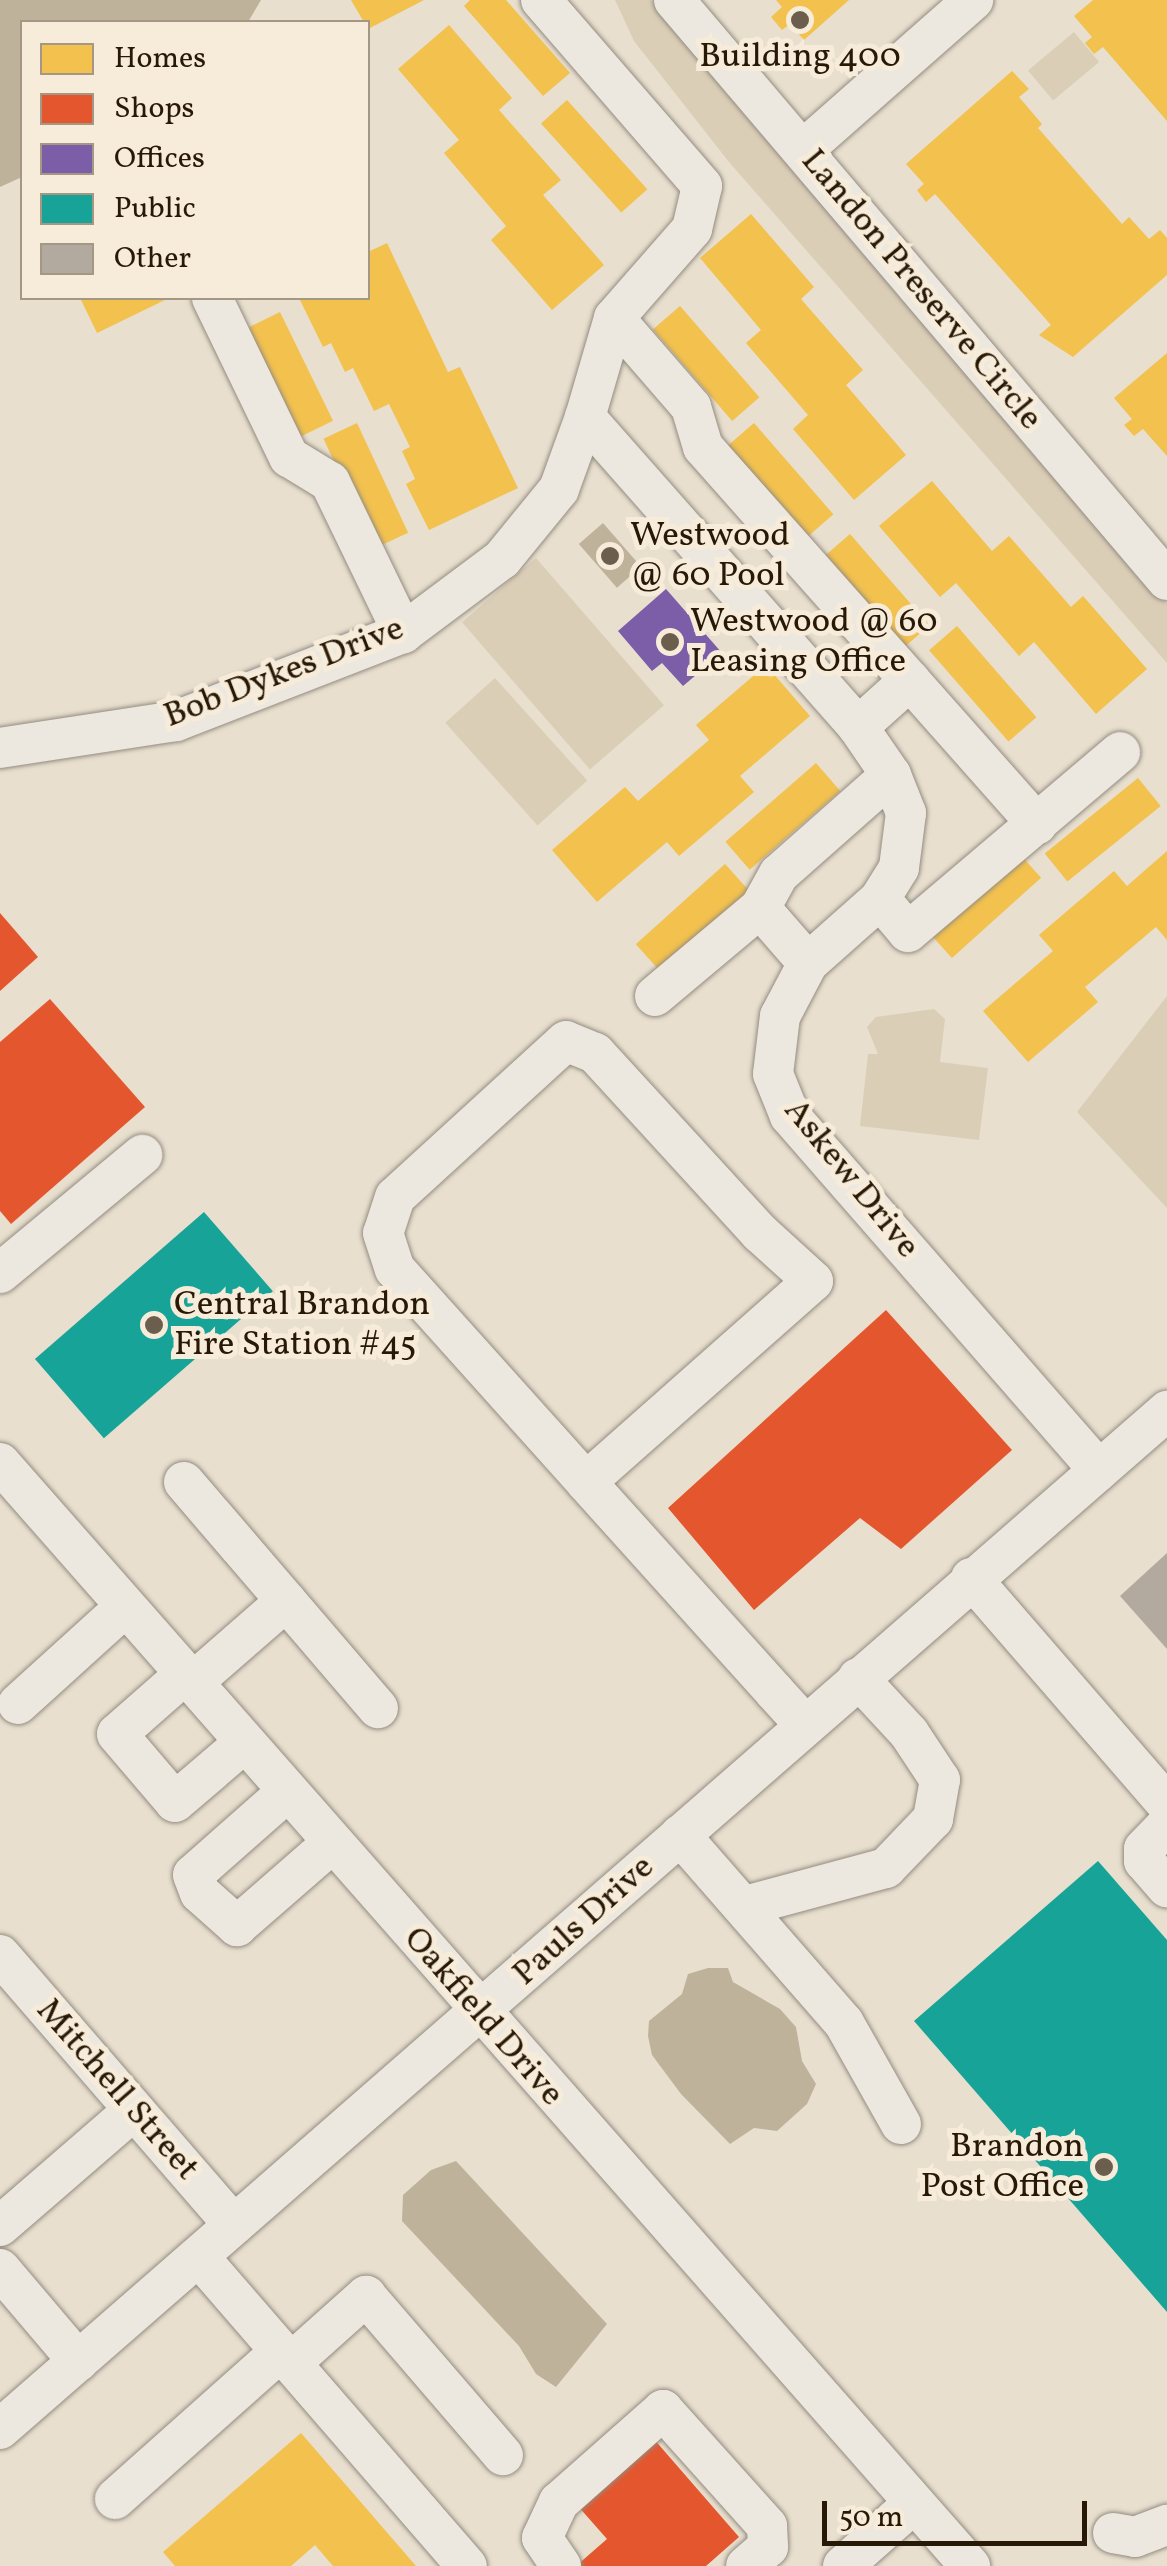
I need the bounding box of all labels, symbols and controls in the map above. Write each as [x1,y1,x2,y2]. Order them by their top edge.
marker: Building 400 [789,9,811,31]
legend [20,20,370,300]
place label: Building 400 [699,36,901,78]
text: Homes [114,38,206,80]
text: Shops [114,88,194,130]
text: Offices [114,138,205,180]
street label: Landon Preserve Circle [791,141,1051,439]
text: Public [114,188,196,230]
text: Other [114,238,191,280]
place label: Westwood @ 60 Pool [630,515,790,597]
marker: Westwood @ 60 Pool [599,545,621,567]
place label: Westwood @ 60 Leasing Office [690,601,938,683]
street label: Bob Dykes Drive [158,608,410,738]
marker: Westwood @ 60 Leasing Office [659,631,681,653]
street label: Askew Drive [774,1090,928,1268]
place label: Central Brandon Fire Station #45 [174,1284,430,1366]
marker: Central Brandon Fire Station #45 [143,1314,165,1336]
street label: Pauls Drive [505,1847,663,1995]
street label: Oakfield Drive [394,1919,572,2115]
street label: Mitchell Street [27,1991,207,2189]
place label: Brandon Post Office [920,2126,1084,2208]
marker: Brandon Post Office [1093,2156,1115,2178]
scale bar [827,2481,1092,2543]
text: 50 m [839,2497,903,2539]

